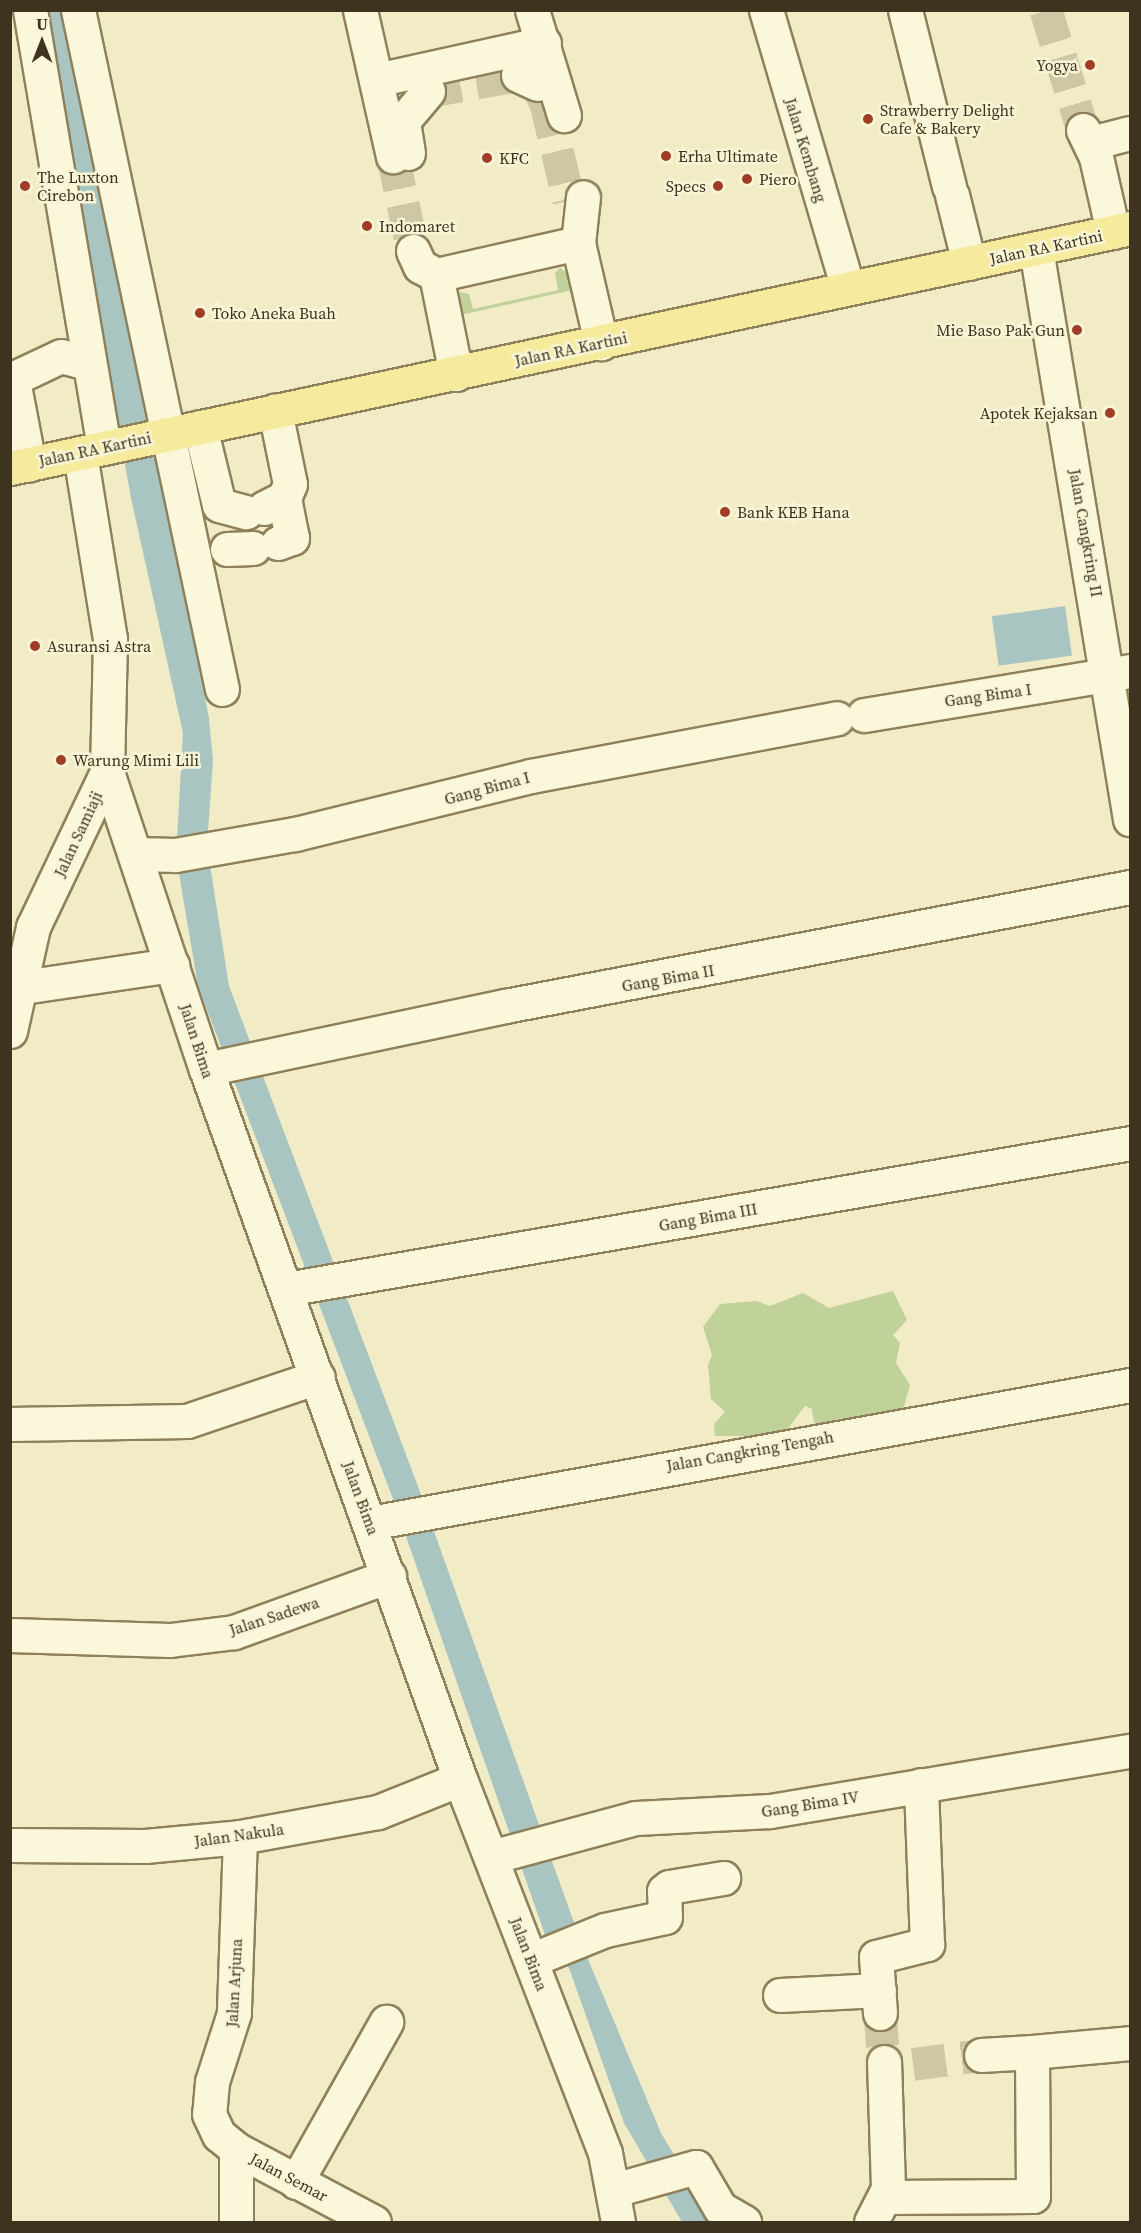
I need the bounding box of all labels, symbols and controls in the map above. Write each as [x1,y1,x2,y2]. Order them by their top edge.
north arrow [12,12,72,72]
text: U [36,13,48,35]
place label: Yogya [1036,55,1078,75]
marker: Yogya [1083,58,1097,72]
street label: Jalan Kembang [781,96,831,204]
place label: Strawberry Delight Cafe & Bakery [880,100,1014,138]
marker: Strawberry Delight Cafe & Bakery [861,112,875,126]
place label: Erha Ultimate [678,146,778,166]
place label: KFC [499,148,529,168]
marker: Erha Ultimate [659,149,673,163]
marker: KFC [480,151,494,165]
place label: The Luxton Cirebon [37,167,119,205]
place label: Piero [759,169,797,189]
marker: Piero [740,172,754,186]
place label: Specs [666,176,706,196]
marker: The Luxton Cirebon [18,179,32,193]
marker: Specs [711,179,725,193]
place label: Indomaret [379,216,455,236]
marker: Indomaret [360,219,374,233]
street label: Jalan RA Kartini [988,226,1104,268]
place label: Toko Aneka Buah [212,303,336,323]
marker: Toko Aneka Buah [193,306,207,320]
place label: Mie Baso Pak Gun [936,320,1065,340]
marker: Mie Baso Pak Gun [1070,323,1084,337]
street label: Jalan RA Kartini [513,328,629,370]
place label: Apotek Kejaksan [980,403,1098,423]
marker: Apotek Kejaksan [1103,406,1117,420]
street label: Jalan RA Kartini [37,428,153,470]
street label: Jalan Cangkring II [1065,467,1107,599]
place label: Bank KEB Hana [737,502,850,522]
marker: Bank KEB Hana [718,505,732,519]
place label: Asuransi Astra [47,636,151,656]
marker: Asuransi Astra [28,639,42,653]
street label: Gang Bima I [943,679,1033,711]
place label: Warung Mimi Lili [73,750,199,770]
marker: Warung Mimi Lili [54,753,68,767]
street label: Gang Bima I [442,767,532,809]
street label: Jalan Samiaji [50,788,106,880]
street label: Gang Bima II [620,960,716,996]
street label: Jalan Bima [176,1001,218,1081]
street label: Gang Bima III [657,1199,759,1235]
street label: Jalan Cangkring Tengah [665,1427,835,1475]
street label: Jalan Bima [339,1458,383,1538]
street label: Jalan Sadewa [227,1592,321,1640]
street label: Gang Bima IV [760,1787,860,1821]
street label: Jalan Nakula [193,1819,285,1851]
street label: Jalan Bima [506,1915,552,1993]
street label: Jalan Arjuna [222,1938,246,2028]
street label: Jalan Semar [247,2148,331,2206]

